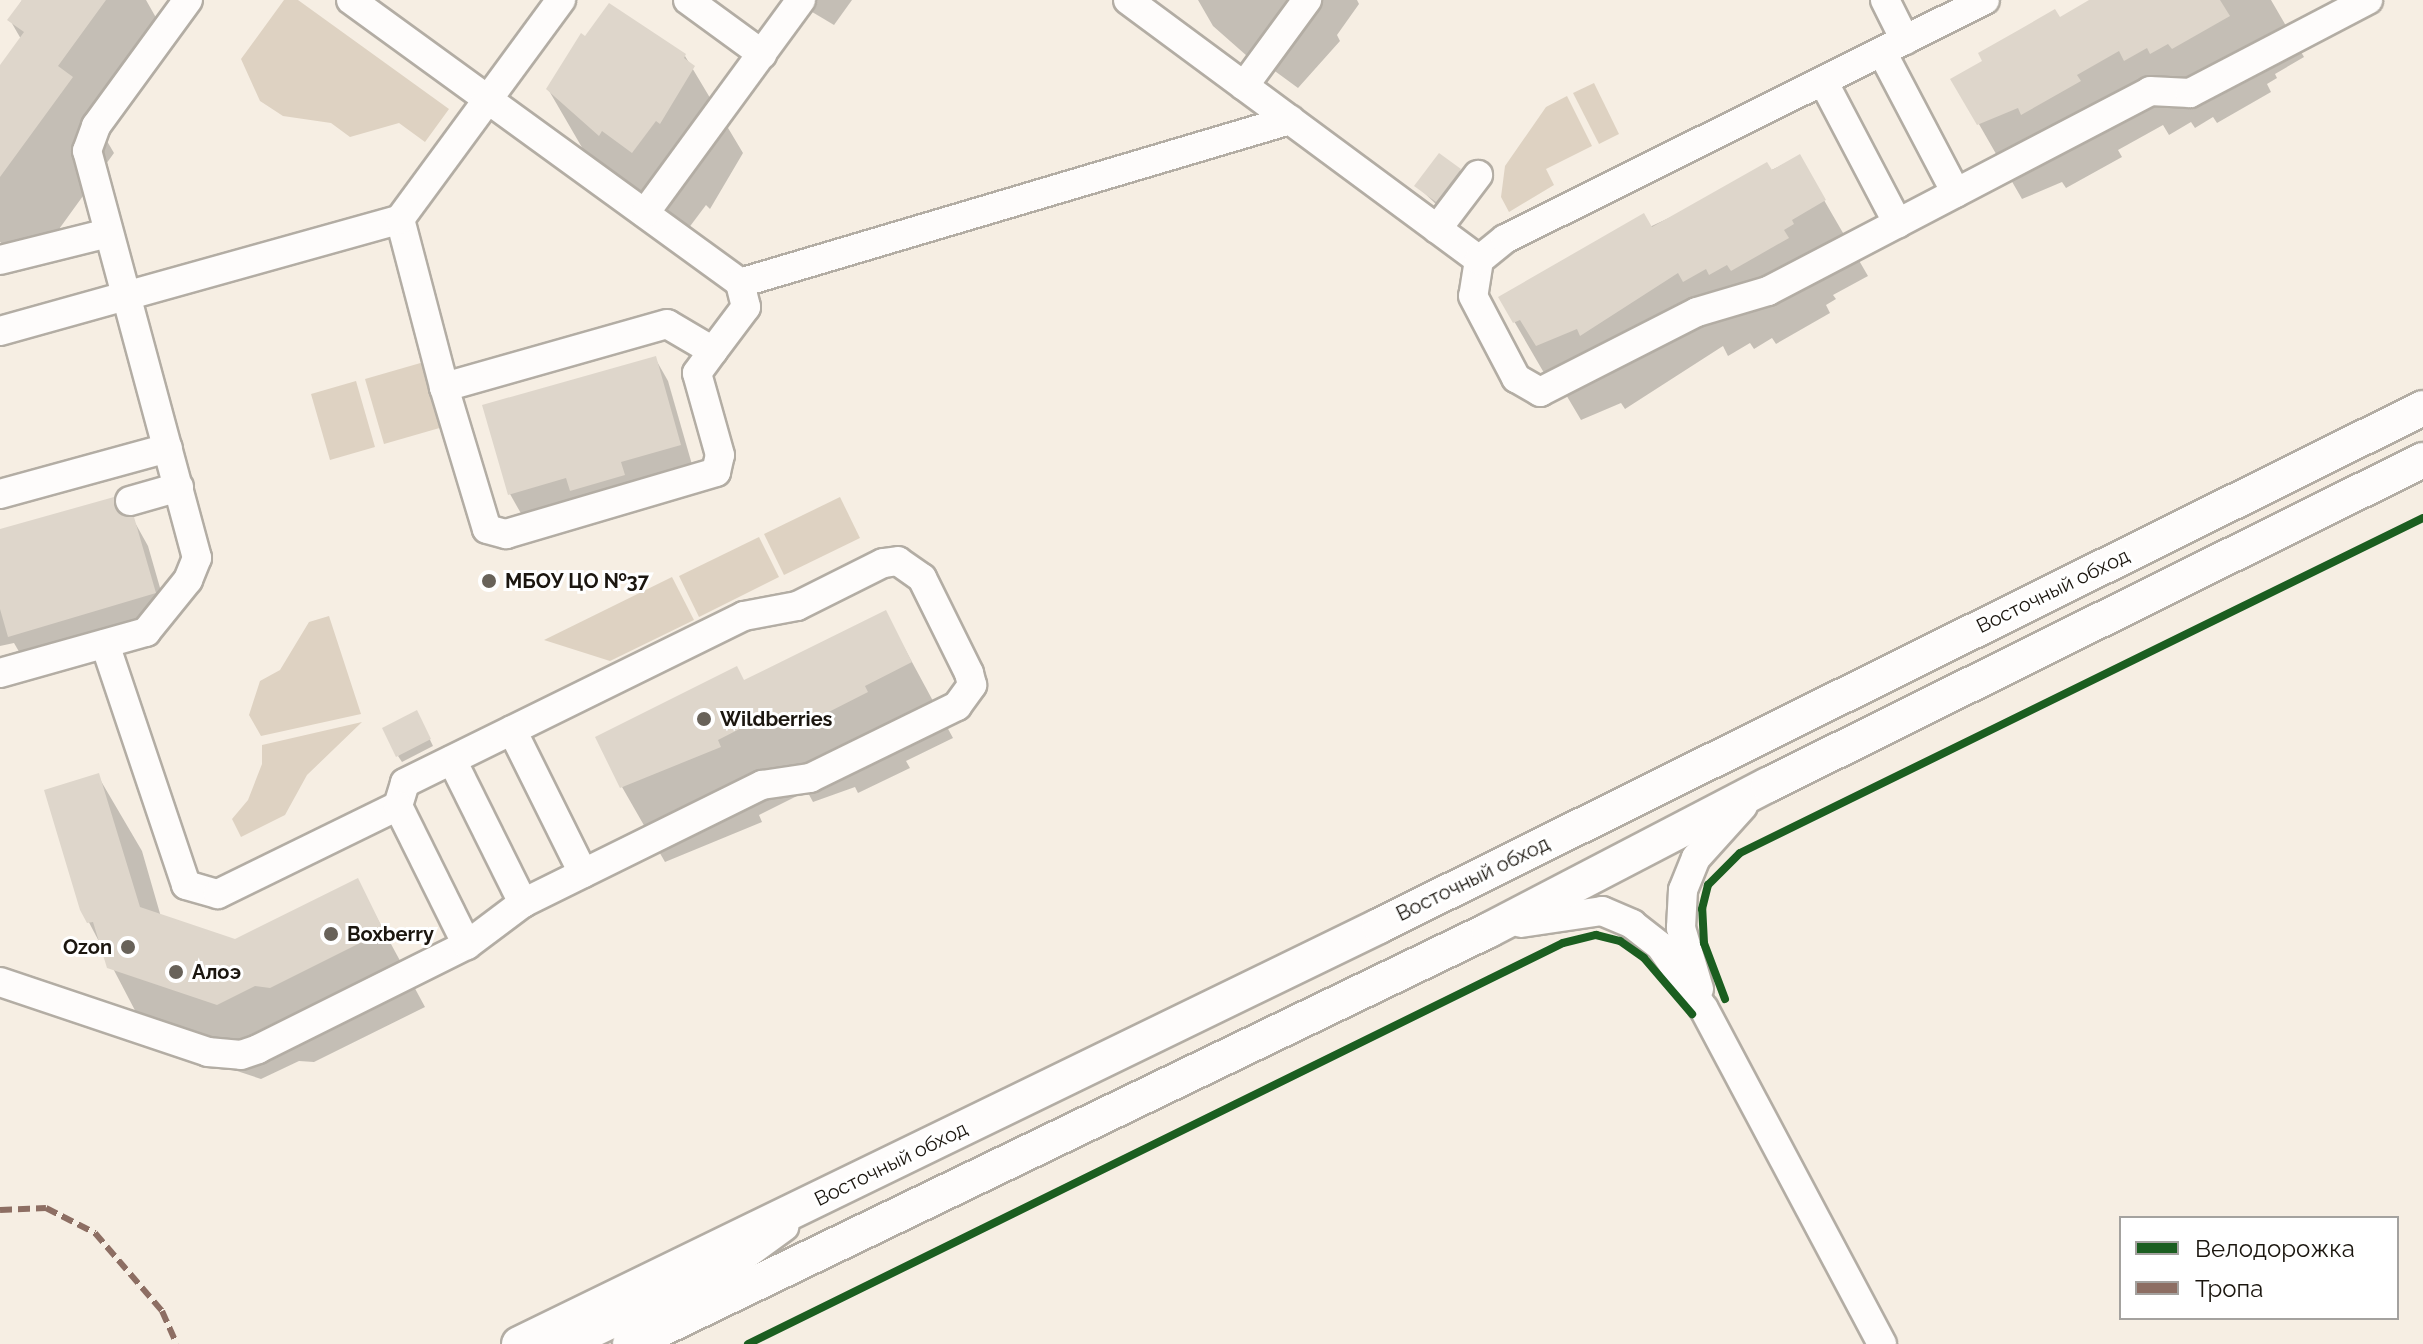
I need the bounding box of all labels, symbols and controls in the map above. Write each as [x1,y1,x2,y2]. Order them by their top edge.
street label: Восточный обход [1973,544,2133,638]
place label: МБОУ ЦО №37 [505,569,649,593]
marker: МБОУ ЦО №37 [480,572,498,590]
place label: Wildberries [720,707,832,731]
marker: Wildberries [695,710,713,728]
street label: Восточный обход [1393,832,1553,926]
place label: Boxberry [347,922,434,946]
marker: Boxberry [322,925,340,943]
place label: Ozon [63,935,112,959]
marker: Ozon [119,938,137,956]
place label: Алоэ [192,960,241,984]
marker: Алоэ [167,963,185,981]
street label: Восточный обход [811,1117,971,1211]
legend [2119,1216,2399,1320]
text: Велодорожка [2195,1234,2355,1263]
text: Тропа [2195,1274,2263,1303]

